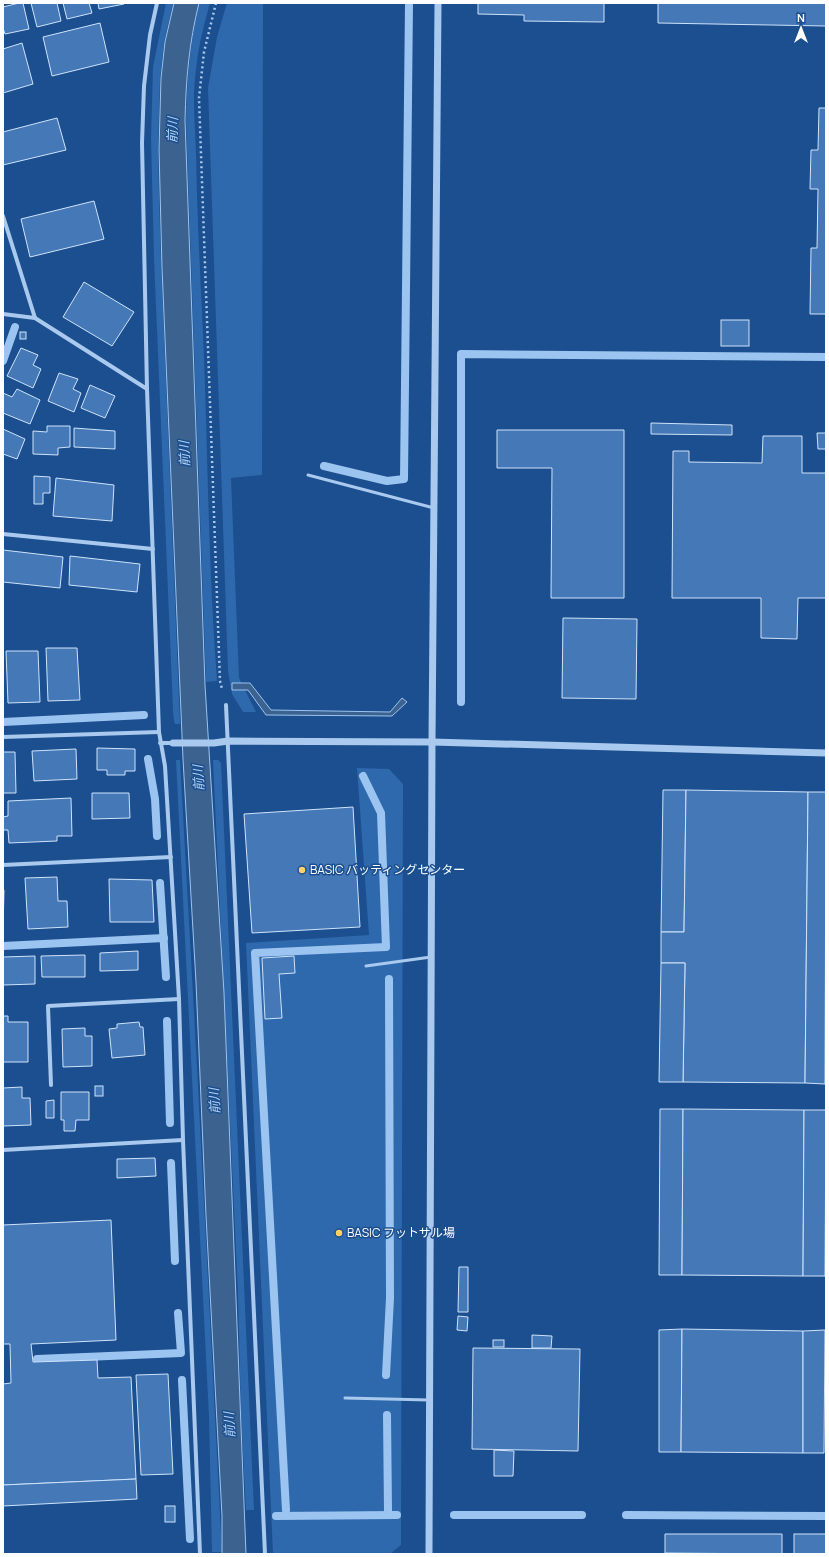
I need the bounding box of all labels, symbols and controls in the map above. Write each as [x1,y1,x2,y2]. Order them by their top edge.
north arrow [781,8,821,48]
text: N [797,10,805,25]
water label: 前川 [163,115,182,143]
water label: 前川 [174,439,193,467]
water label: 前川 [188,763,208,791]
place label: BASIC バッティングセンター [310,861,465,878]
marker: BASIC バッティングセンター [297,865,307,875]
water label: 前川 [204,1086,224,1114]
place label: BASIC フットサル場 [347,1224,455,1241]
marker: BASIC フットサル場 [334,1228,344,1238]
water label: 前川 [219,1410,239,1438]

